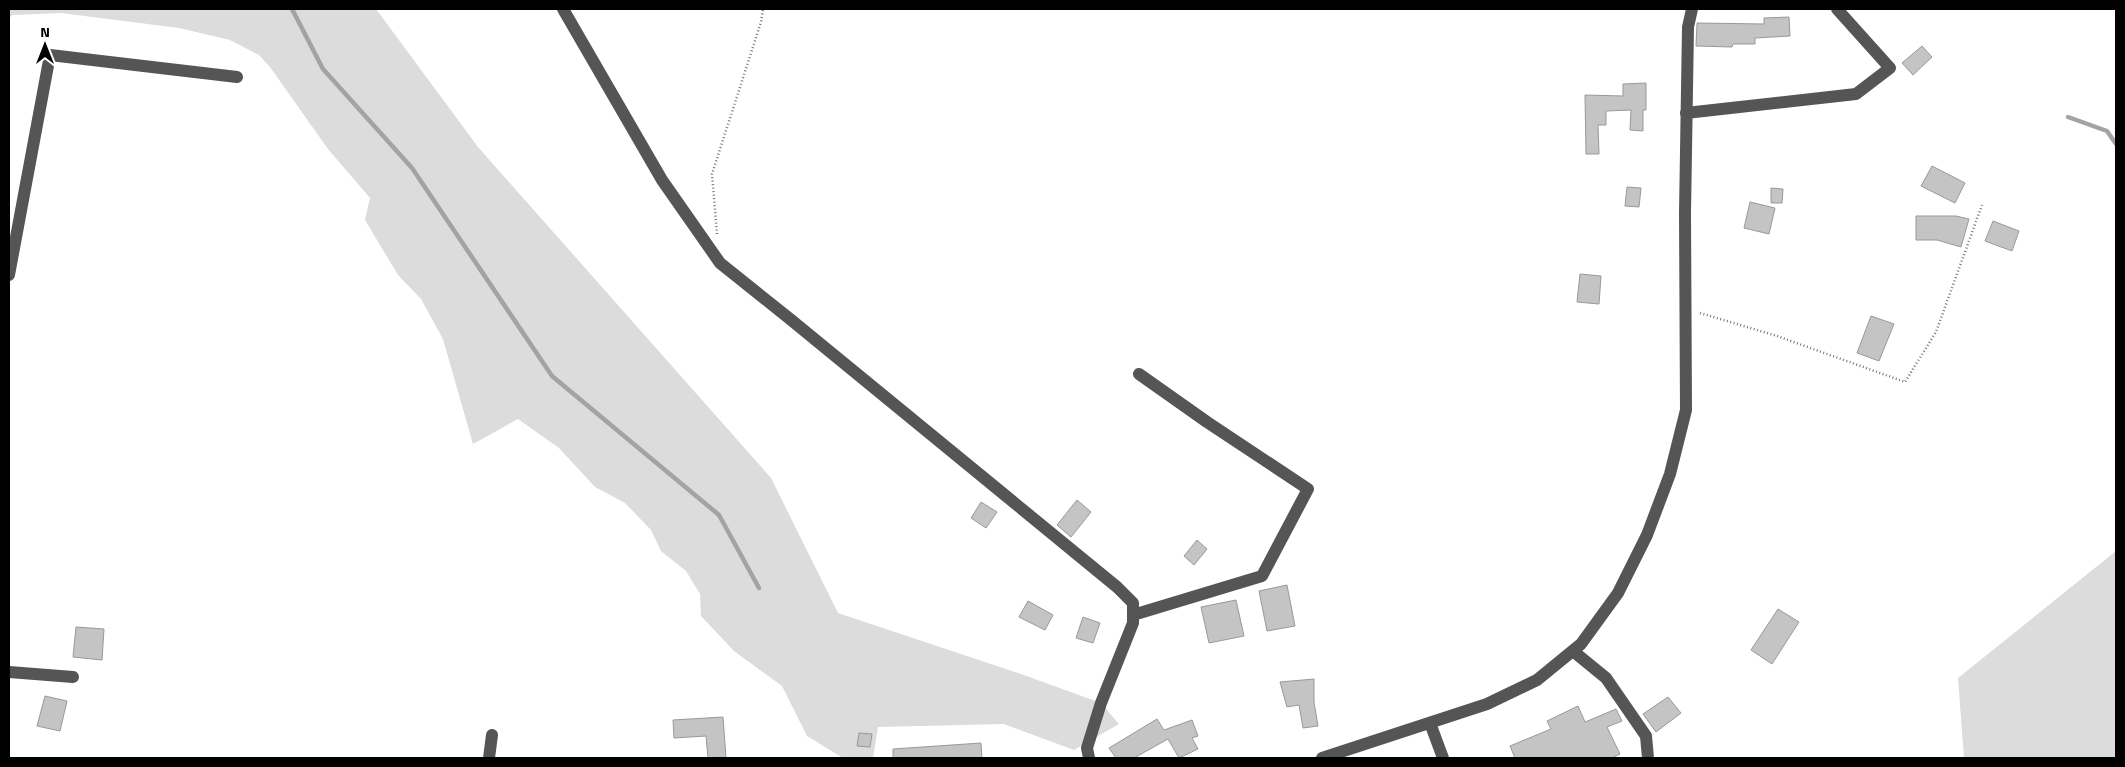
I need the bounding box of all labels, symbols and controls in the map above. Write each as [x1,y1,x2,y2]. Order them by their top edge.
north arrow [20,20,70,70]
text: N [40,21,50,42]

